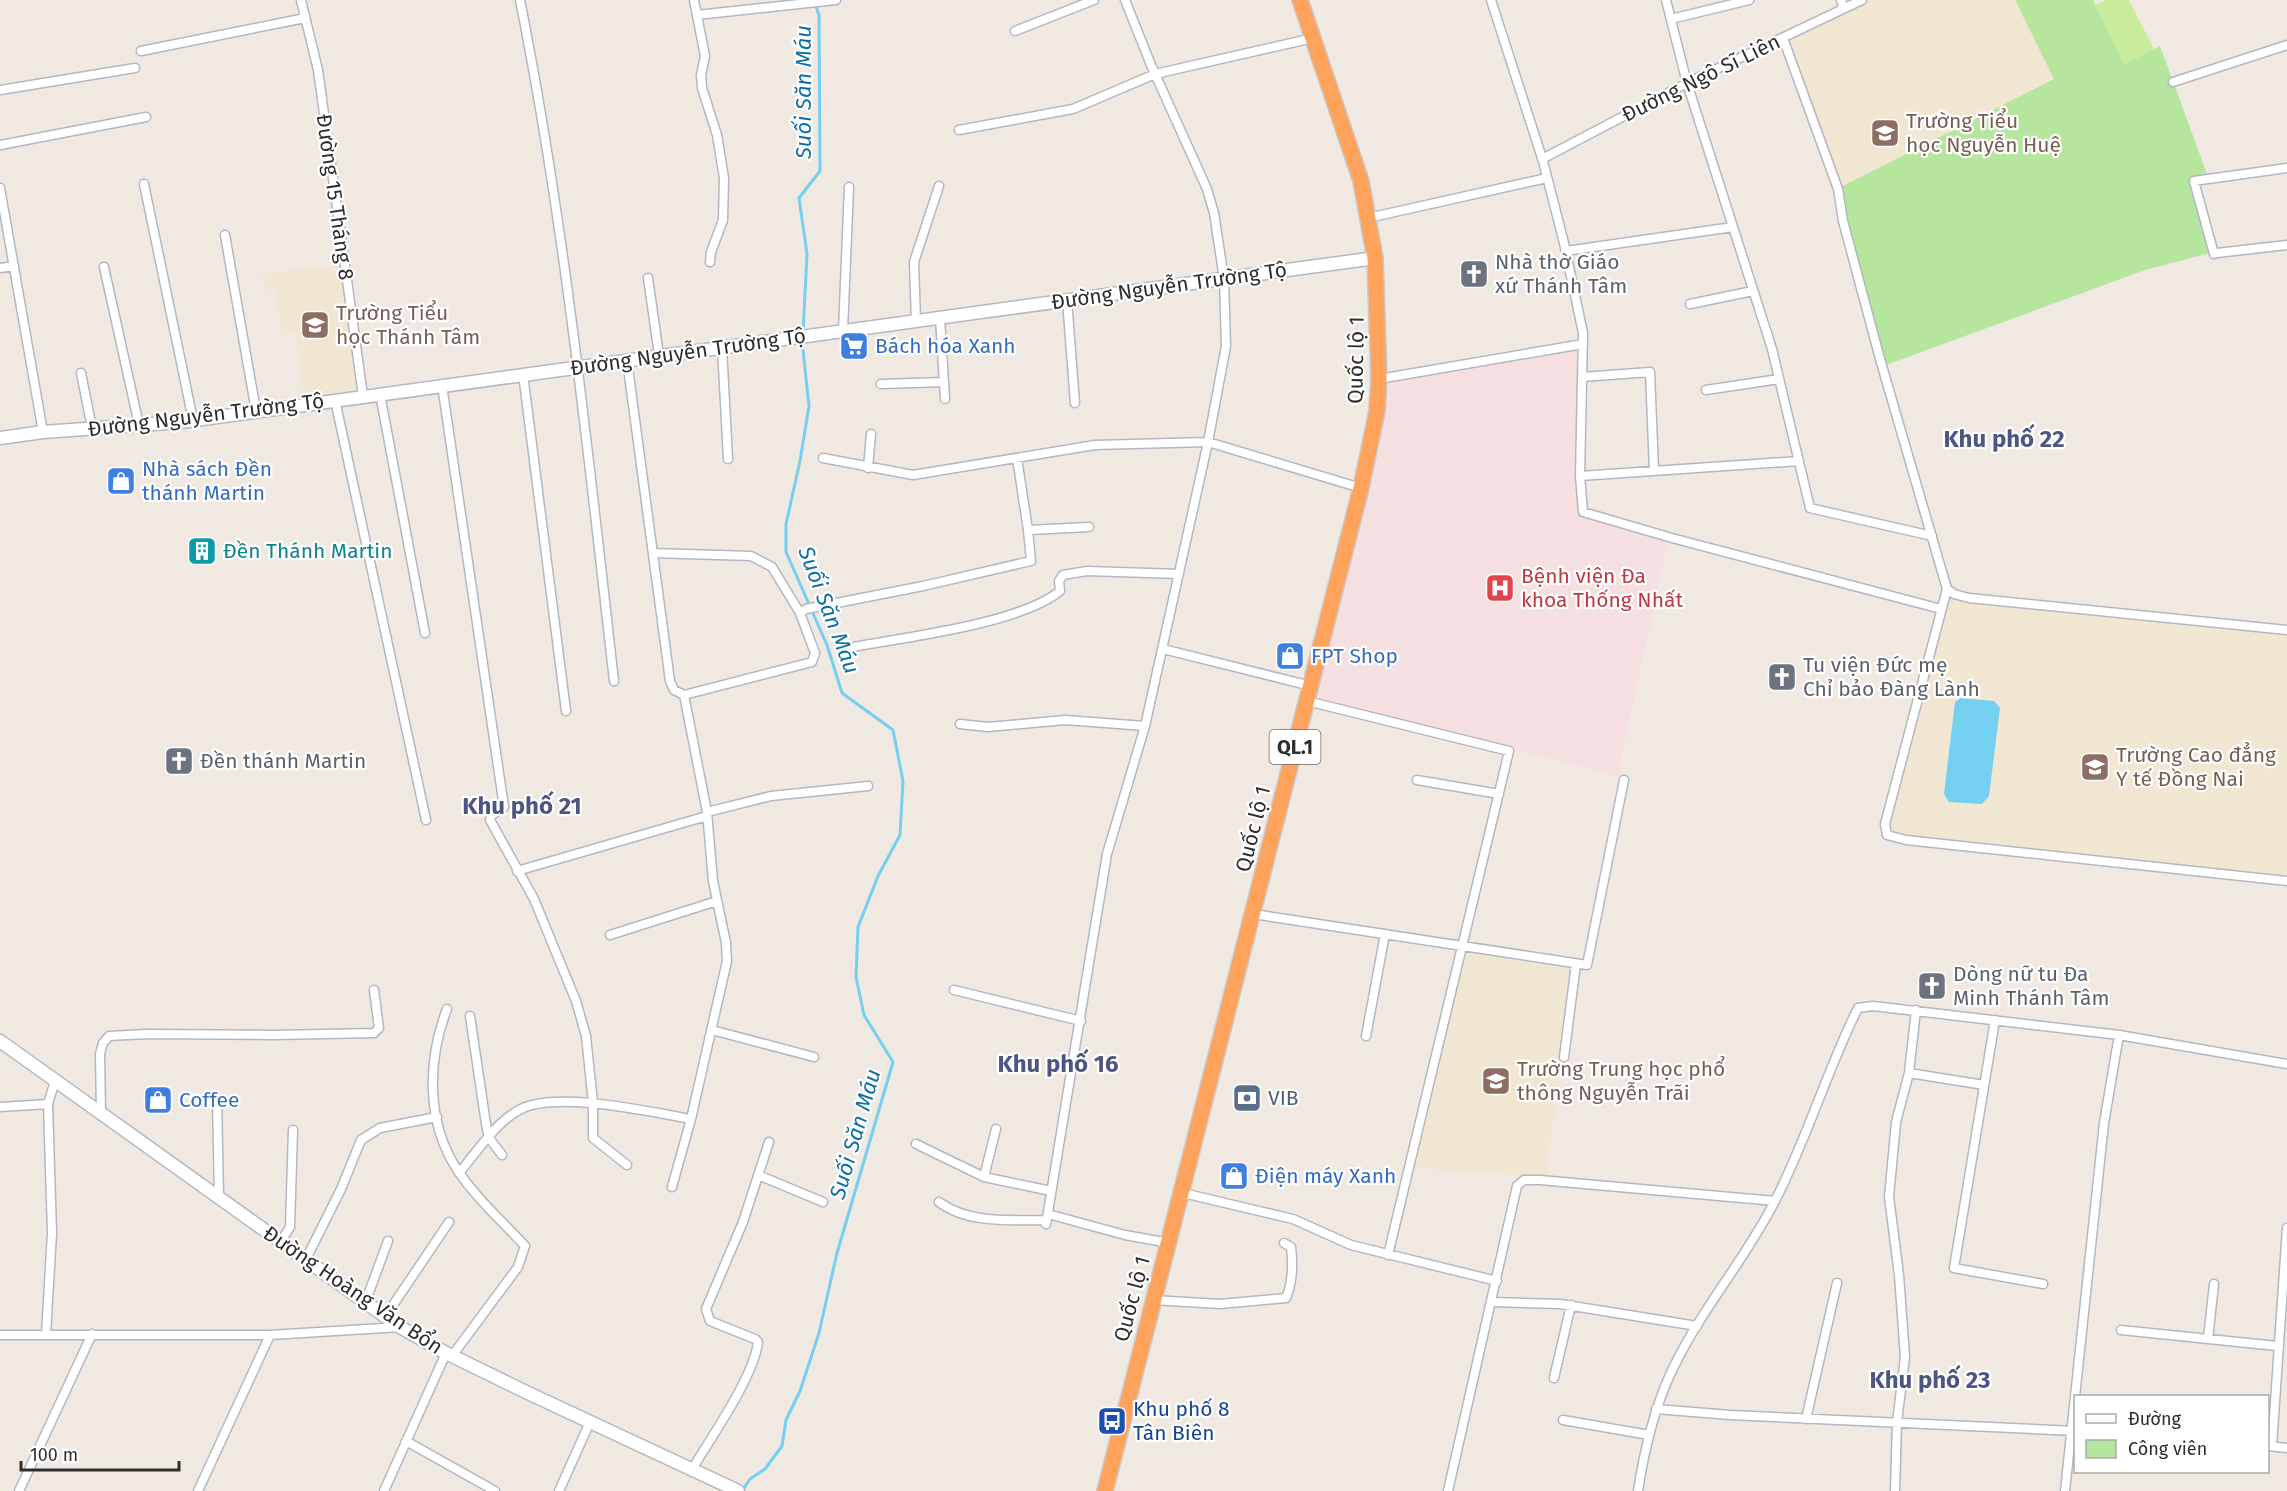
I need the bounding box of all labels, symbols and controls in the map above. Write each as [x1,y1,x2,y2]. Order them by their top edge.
water label: Suối Săn Máu [790,25,817,160]
street label: Đường Ngô Sĩ Liên [1618,28,1784,128]
place label: Trường Tiểu học Nguyễn Huệ [1906,107,2061,158]
street label: Đường 15 Tháng 8 [310,112,360,282]
school or university icon: Trường Tiểu học Nguyễn Huệ [1869,117,1901,149]
place label: Nhà thờ Giáo xứ Thánh Tâm [1495,249,1627,299]
street label: Đường Nguyễn Trường Tộ [1049,257,1289,315]
church icon: Nhà thờ Giáo xứ Thánh Tâm [1458,258,1490,290]
place label: Trường Tiểu học Thánh Tâm [336,299,480,350]
school or university icon: Trường Tiểu học Thánh Tâm [299,309,331,341]
street label: Quốc lộ 1 [1342,316,1370,404]
street label: Đường Nguyễn Trường Tộ [568,323,808,381]
supermarket icon: Bách hóa Xanh [838,330,870,362]
place label: Bách hóa Xanh [875,333,1016,359]
street label: Đường Nguyễn Trường Tộ [86,388,326,442]
district label: Khu phố 22 [1943,423,2065,453]
place label: Nhà sách Đền thánh Martin [142,456,272,506]
shop icon: Nhà sách Đền thánh Martin [105,465,137,497]
building icon: Đền Thánh Martin [186,535,218,567]
place label: Đền Thánh Martin [223,538,393,564]
water label: Suối Săn Máu [792,542,866,677]
place label: Bệnh viện Đa khoa Thống Nhất [1521,563,1683,613]
hospital icon: Bệnh viện Đa khoa Thống Nhất [1484,572,1516,604]
shop icon: FPT Shop [1274,640,1306,672]
place label: FPT Shop [1311,643,1398,669]
place label: Tu viện Đức mẹ Chỉ bảo Đàng Lành [1803,652,1980,702]
church icon: Tu viện Đức mẹ Chỉ bảo Đàng Lành [1766,661,1798,693]
road number: QL.1 [1270,730,1320,764]
place label: Trường Cao đẳng Y tế Đồng Nai [2116,741,2276,792]
church icon: Đền thánh Martin [163,745,195,777]
place label: Đền thánh Martin [200,748,366,774]
school or university icon: Trường Cao đẳng Y tế Đồng Nai [2079,751,2111,783]
street label: Quốc lộ 1 [1230,783,1276,875]
district label: Khu phố 21 [462,790,582,820]
place label: Dòng nữ tu Đa Minh Thánh Tâm [1953,961,2109,1011]
church icon: Dòng nữ tu Đa Minh Thánh Tâm [1916,970,1948,1002]
district label: Khu phố 16 [997,1048,1119,1078]
place label: Trường Trung học phổ thông Nguyễn Trãi [1517,1055,1725,1106]
school or university icon: Trường Trung học phổ thông Nguyễn Trãi [1480,1065,1512,1097]
water label: Suối Săn Máu [823,1066,886,1203]
bank icon: VIB [1231,1082,1263,1114]
shop icon: Coffee [142,1084,174,1116]
place label: VIB [1268,1085,1299,1111]
place label: Coffee [179,1087,239,1113]
shop icon: Điện máy Xanh [1218,1160,1250,1192]
place label: Điện máy Xanh [1255,1163,1396,1189]
street label: Đường Hoàng Văn Bổn [258,1219,448,1360]
street label: Quốc lộ 1 [1108,1253,1156,1345]
district label: Khu phố 23 [1869,1364,1991,1394]
legend [2074,1395,2269,1473]
place label: Khu phố 8 Tân Biên [1133,1396,1230,1446]
bus stop icon: Khu phố 8 Tân Biên [1096,1405,1128,1437]
text: Đường [2128,1408,2182,1430]
scale bar [21,1434,178,1472]
text: Công viên [2128,1438,2207,1460]
text: 100 m [30,1444,78,1466]

